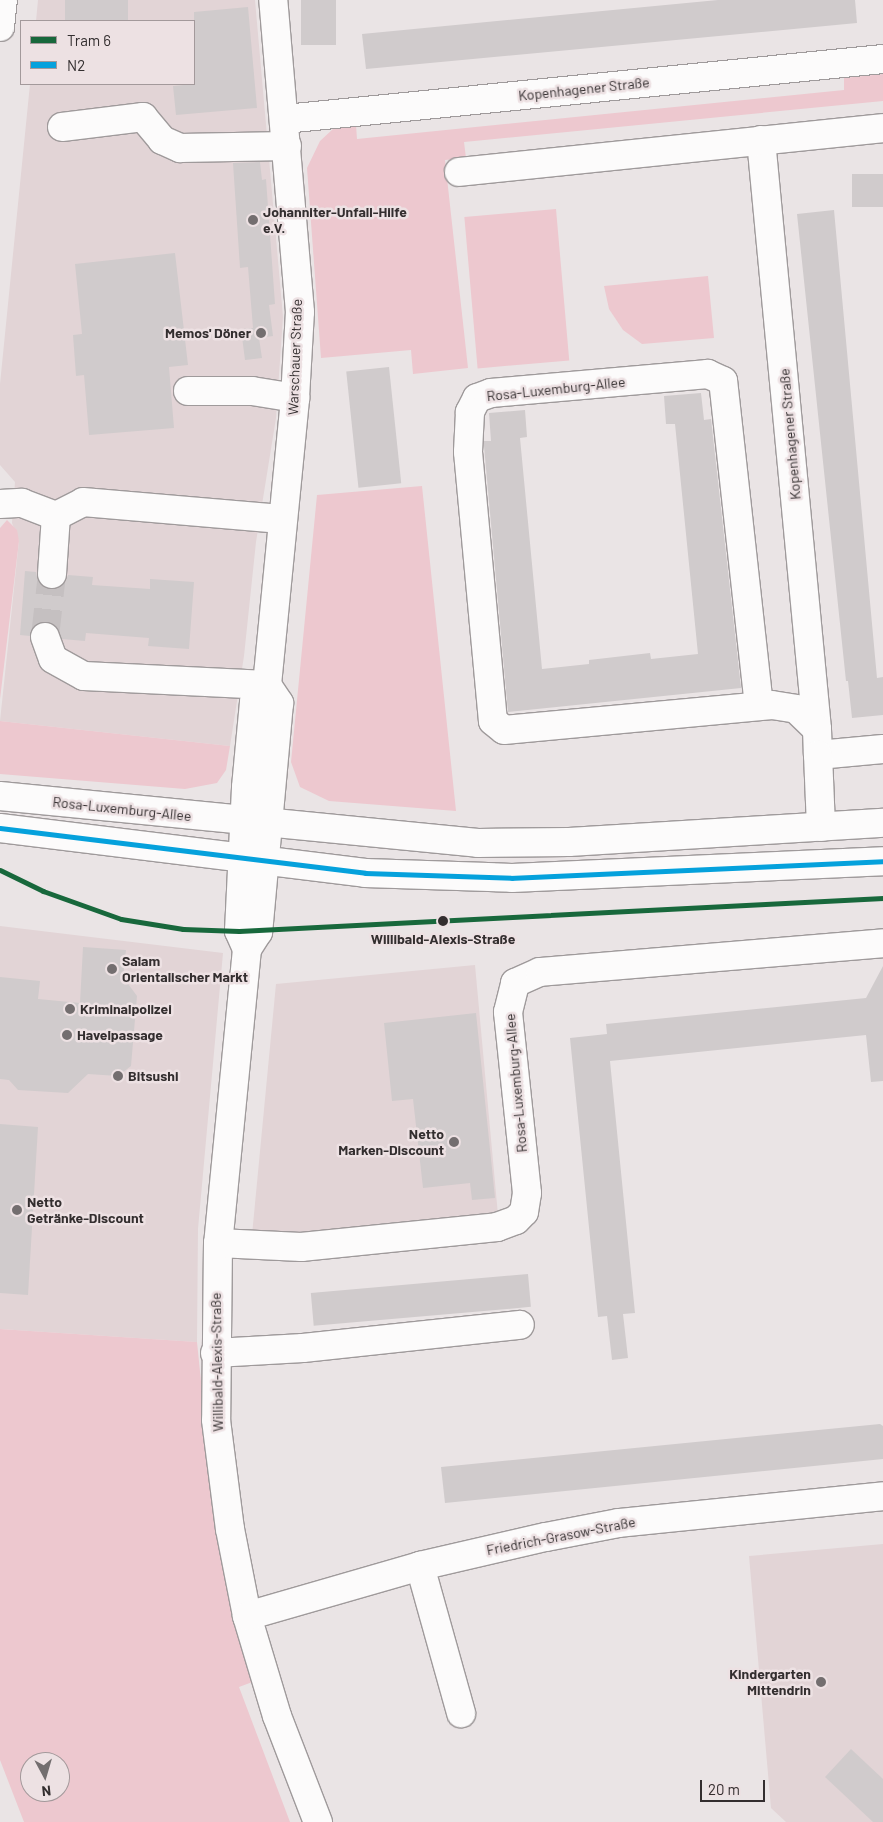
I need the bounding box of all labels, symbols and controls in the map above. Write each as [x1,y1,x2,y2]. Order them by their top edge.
legend [20,20,195,85]
text: Tram 6 [67,31,111,49]
text: N2 [67,56,85,74]
street label: Kopenhagener Straße [518,74,650,104]
place label: Johanniter-Unfall-Hilfe e.V. [263,204,407,236]
marker: Johanniter-Unfall-Hilfe e.V. [247,214,259,226]
street label: Warschauer Straße [285,299,305,415]
place label: Memos' Döner [165,325,251,341]
marker: Memos' Döner [255,327,267,339]
street label: Kopenhagener Straße [776,368,804,500]
street label: Rosa-Luxemburg-Allee [486,373,626,405]
street label: Rosa-Luxemburg-Allee [52,793,192,825]
marker: Willibald-Alexis-Straße [435,913,451,929]
place label: Willibald-Alexis-Straße [371,931,515,947]
place label: Salam Orientalischer Markt [122,953,248,986]
marker: Salam Orientalischer Markt [106,963,118,975]
place label: Kriminalpolizei [80,1001,172,1017]
marker: Kriminalpolizei [64,1003,76,1015]
street label: Rosa-Luxemburg-Allee [502,1013,530,1153]
place label: Havelpassage [77,1027,163,1043]
marker: Havelpassage [61,1029,73,1041]
place label: Bitsushi [128,1068,178,1084]
marker: Bitsushi [112,1070,124,1082]
place label: Netto Marken-Discount [338,1126,444,1158]
marker: Netto Marken-Discount [448,1136,460,1148]
place label: Netto Getränke-Discount [27,1194,144,1226]
marker: Netto Getränke-Discount [11,1204,23,1216]
street label: Willibald-Alexis-Straße [207,1292,227,1432]
street label: Friedrich-Grasow-Straße [485,1513,637,1559]
place label: Kindergarten Mittendrin [729,1666,811,1698]
marker: Kindergarten Mittendrin [815,1676,827,1688]
north arrow [20,1752,70,1802]
scale bar [703,1770,768,1802]
text: 20 m [708,1780,740,1798]
text: N [41,1782,52,1800]

